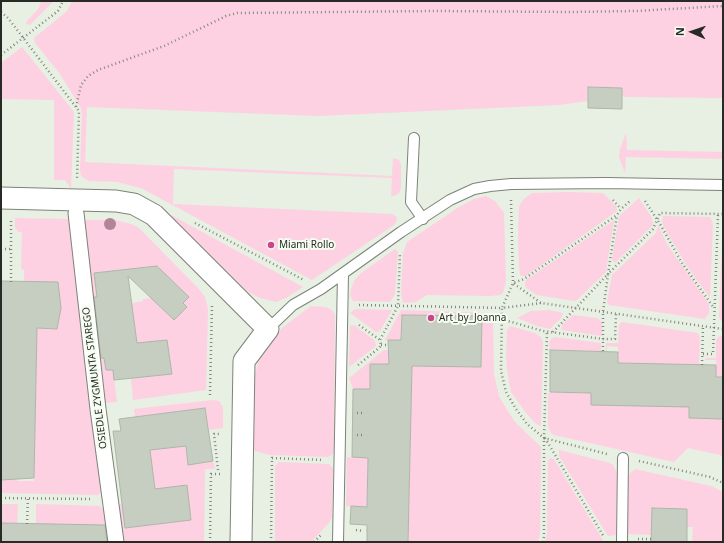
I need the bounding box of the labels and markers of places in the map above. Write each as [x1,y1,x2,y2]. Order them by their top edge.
place label: Miami Rollo [279,239,334,251]
marker: Miami Rollo [266,240,276,250]
place label: Art_by_Joanna [439,312,506,324]
marker: Art_by_Joanna [426,313,436,323]

